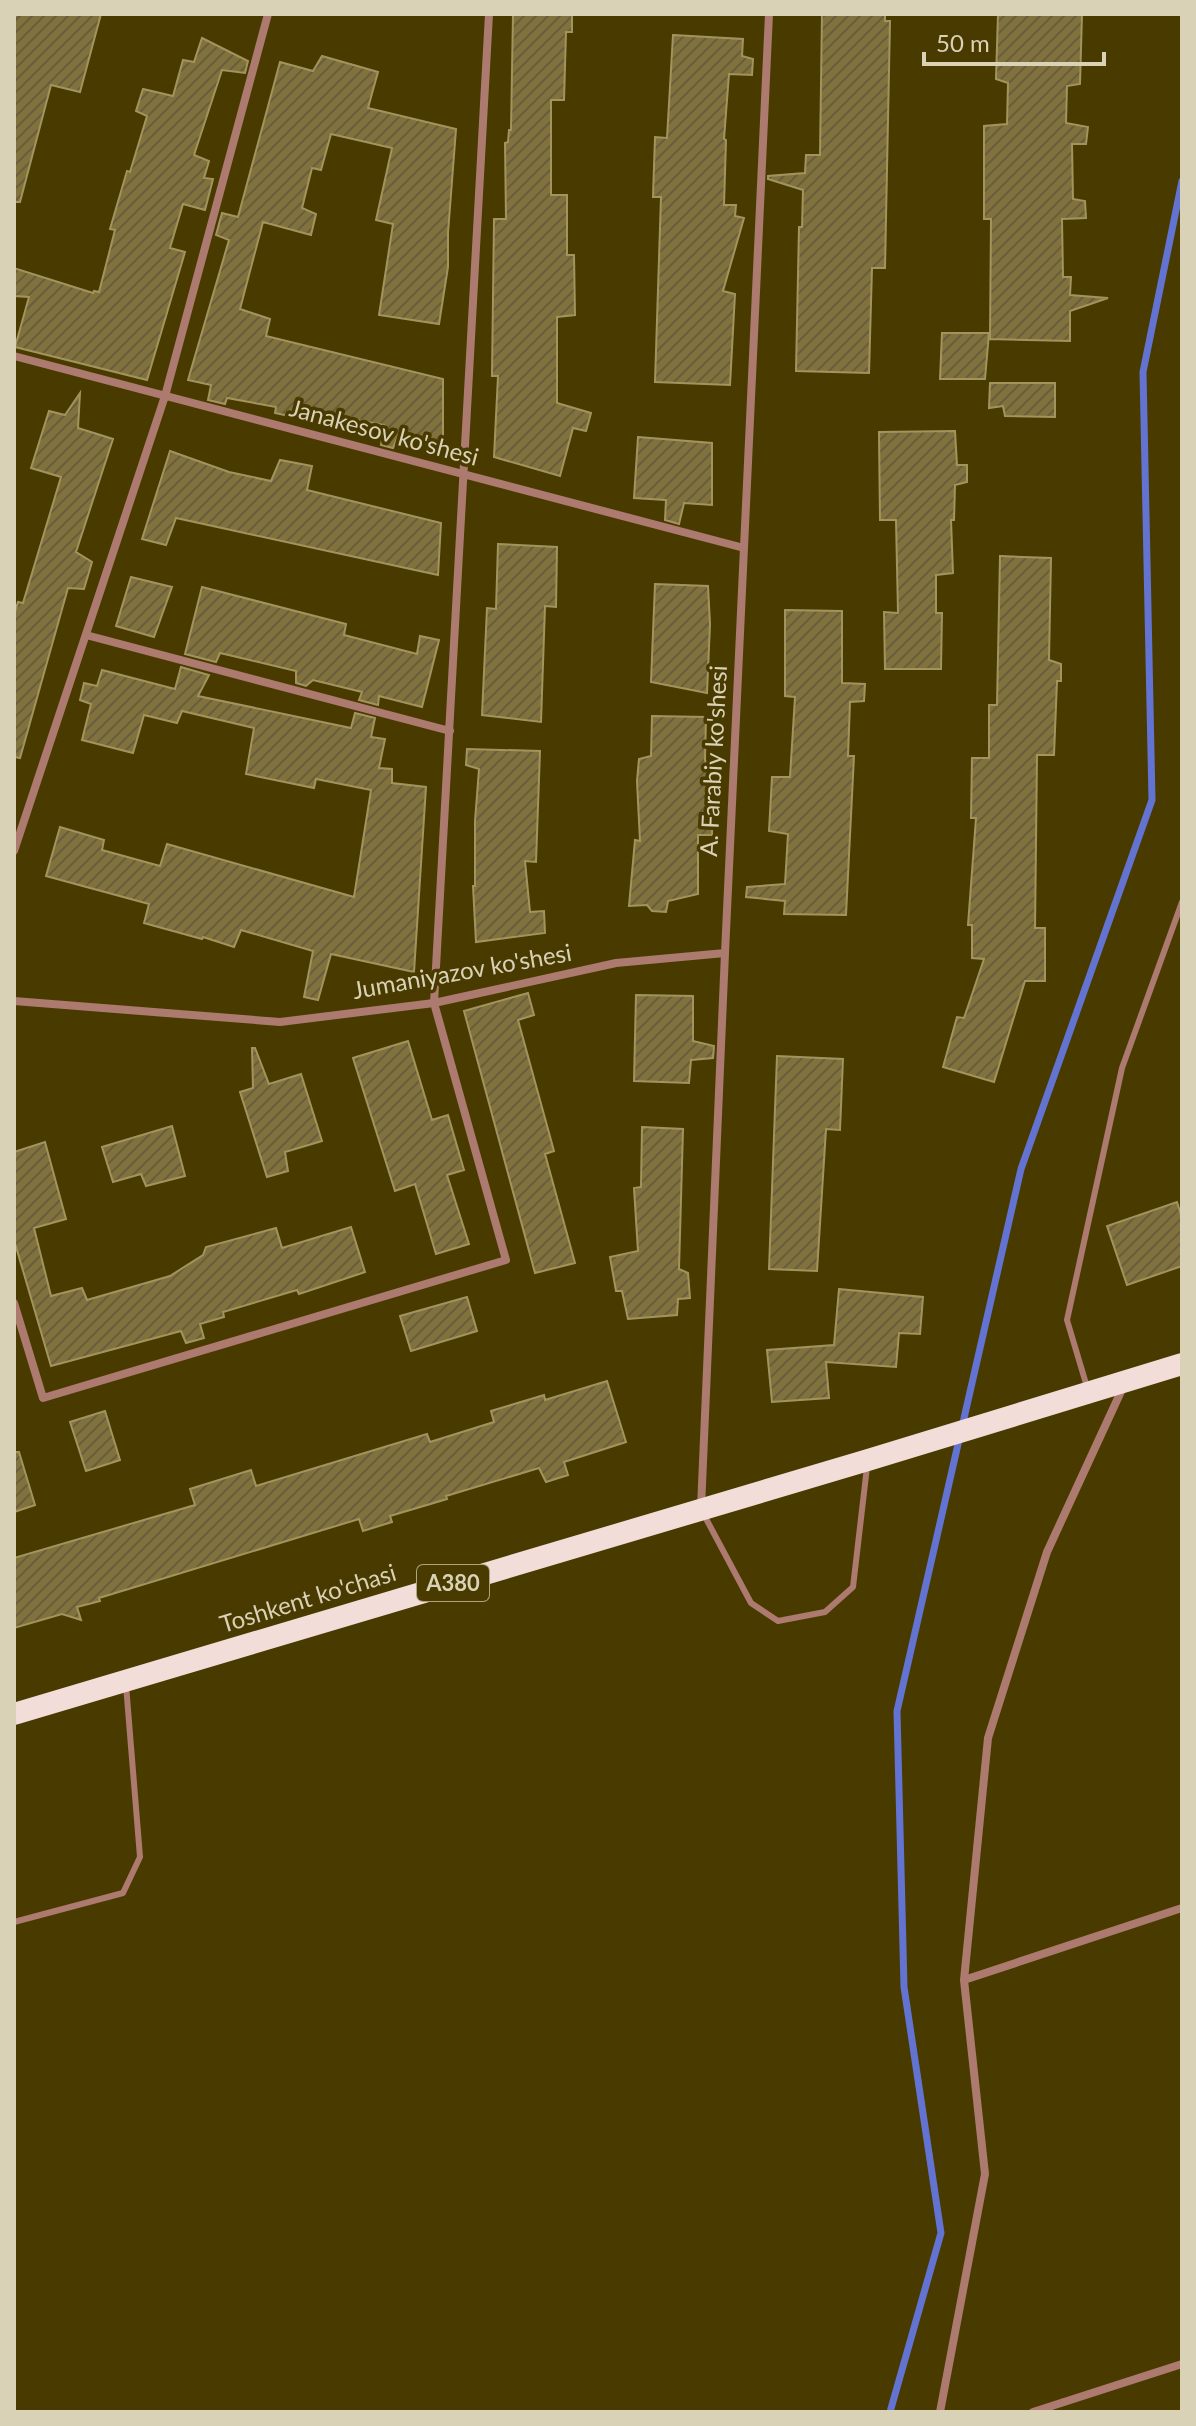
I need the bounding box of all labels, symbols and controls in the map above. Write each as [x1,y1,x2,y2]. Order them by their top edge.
scale bar [924,16,1104,66]
text: 50 m [936,28,990,57]
street label: Janakesov ko'shesi [287,392,482,471]
street label: A. Farabiy ko'shesi [693,665,732,857]
street label: Jumaniyazov ko'shesi [350,937,573,1004]
street label: Toshkent ko'chasi [216,1557,399,1638]
road number: A380 [417,1565,489,1601]

